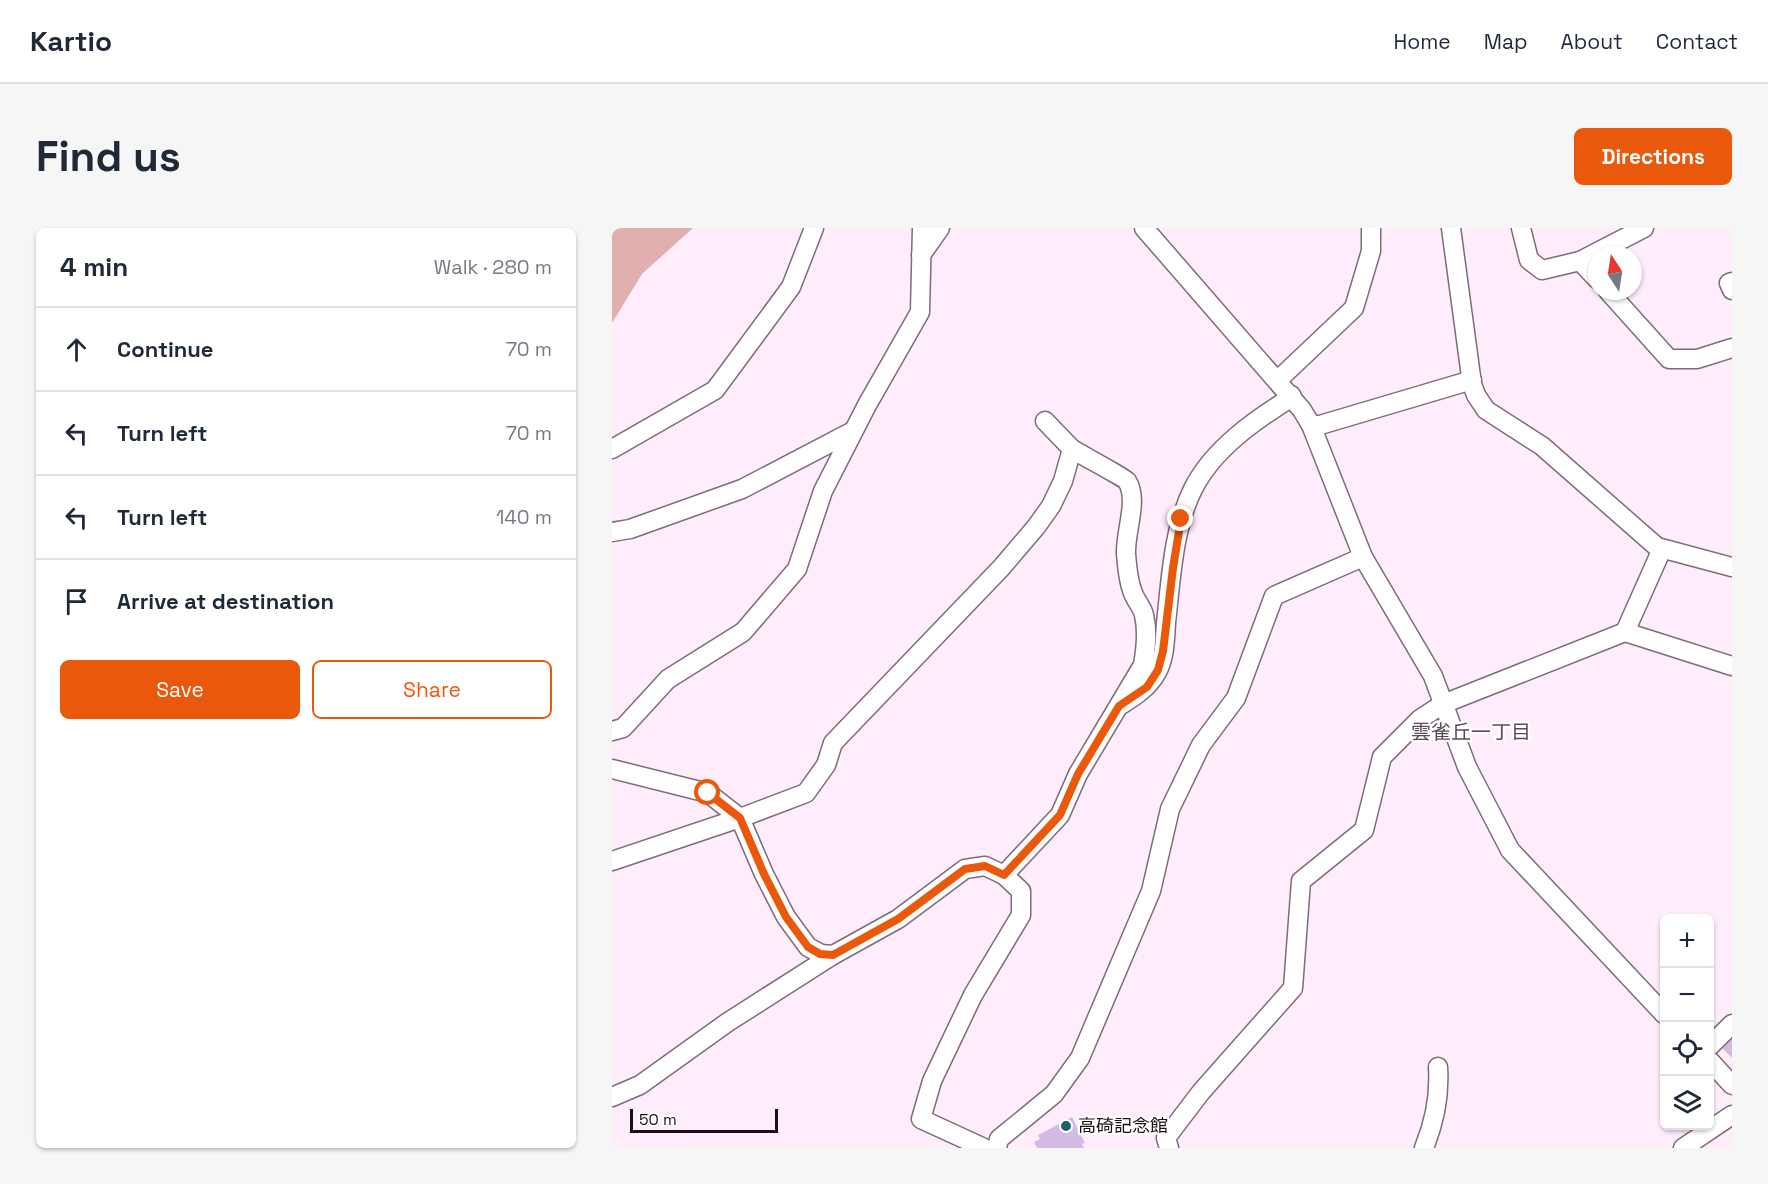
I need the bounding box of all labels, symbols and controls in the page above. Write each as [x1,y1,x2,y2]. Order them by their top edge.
text: Kartio [30,23,112,59]
text: Home [1393,28,1451,55]
text: Map [1484,28,1528,55]
text: About [1561,28,1623,55]
text: Contact [1656,28,1738,55]
button: Directions [1574,128,1732,185]
text: Find us [36,130,181,183]
north arrow [1588,246,1642,300]
text: 4 min [60,250,128,284]
text: Walk · 280 m [434,254,552,280]
icon: ahead [60,333,93,366]
text: Continue [117,335,213,363]
text: 70 m [506,336,552,362]
icon: left [60,417,93,450]
text: Turn left [117,419,207,447]
text: 70 m [506,420,552,446]
icon: left [60,501,93,534]
text: Turn left [117,503,207,531]
text: 140 m [496,504,552,530]
route end [1167,505,1193,531]
icon: arrive [60,585,93,618]
text: Arrive at destination [117,587,334,615]
button: Save [60,660,300,719]
button: Share [312,660,552,719]
district label: 雲雀丘一丁目 [1411,719,1531,745]
route start [694,779,720,805]
map controls [1660,914,1714,1130]
button: + [1660,914,1714,968]
button: − [1660,968,1714,1022]
button: locate [1660,1022,1714,1076]
button: layers [1660,1076,1714,1130]
scale bar [630,1106,778,1134]
text: 50 m [639,1109,677,1130]
place label: 高碕記念館 [1078,1114,1168,1137]
marker: 高碕記念館 [1059,1119,1073,1133]

